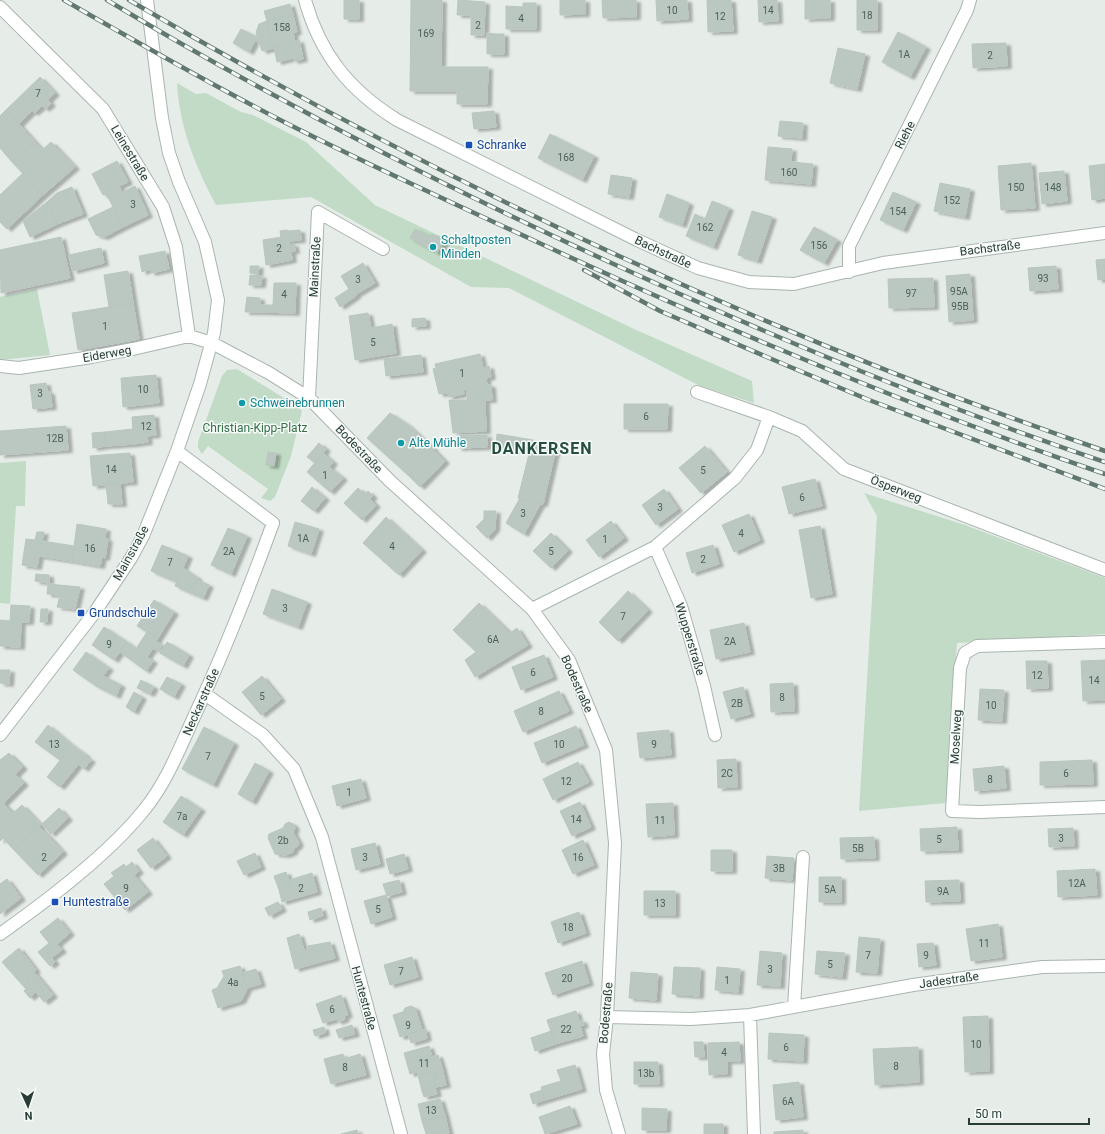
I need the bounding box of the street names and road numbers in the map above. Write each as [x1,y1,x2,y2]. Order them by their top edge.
street label: Riehe [892,119,918,151]
street label: Leinestraße [108,123,152,183]
street label: Bachstraße [632,233,694,271]
street label: Mainstraße [306,236,324,298]
street label: Bachstraße [959,237,1021,259]
street label: Eiderweg [82,343,132,365]
street label: Bodestraße [333,422,385,476]
street label: Ösperweg [868,472,924,505]
street label: Mainstraße [110,523,152,583]
street label: Wupperstraße [672,601,708,677]
street label: Bodestraße [558,653,596,715]
street label: Neckarstraße [180,666,222,738]
street label: Moselweg [948,709,964,765]
street label: Huntestraße [349,964,379,1032]
street label: Jadestraße [918,969,980,991]
street label: Bodestraße [596,982,616,1044]

